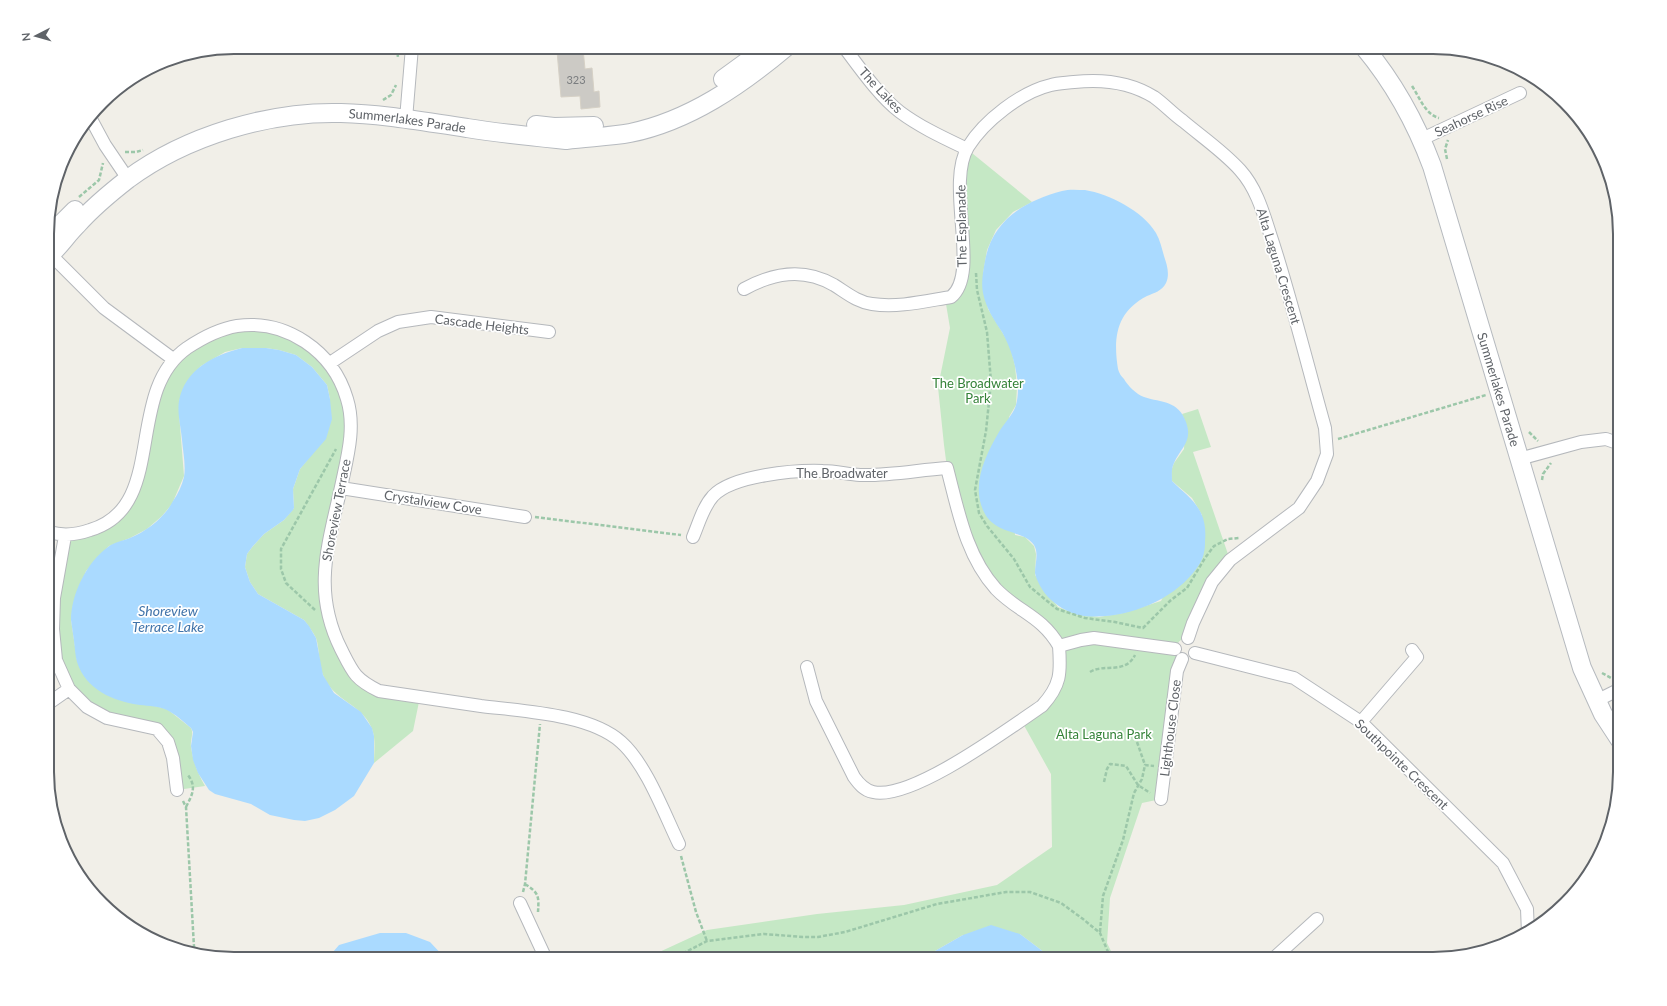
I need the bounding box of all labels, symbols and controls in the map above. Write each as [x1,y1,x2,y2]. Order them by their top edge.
north arrow [16,16,56,56]
text: N [19,32,32,42]
street label: The Lakes [856,64,906,117]
house number: 323 [566,73,586,86]
street label: Seahorse Rise [1432,92,1510,140]
street label: Summerlakes Parade [348,105,467,136]
street label: The Esplanade [952,184,970,268]
street label: Alta Laguna Crescent [1254,206,1304,326]
street label: Cascade Heights [434,310,530,338]
street label: Summerlakes Parade [1474,331,1523,449]
park label: The Broadwater Park [932,375,1024,406]
street label: Shoreview Terrace [318,457,354,563]
street label: The Broadwater [796,465,888,481]
street label: Crystalview Cove [383,486,483,518]
water label: Shoreview Terrace Lake [132,602,204,635]
street label: Lighthouse Close [1156,678,1184,777]
street label: Southpointe Crescent [1352,715,1452,813]
park label: Alta Laguna Park [1056,726,1152,742]

